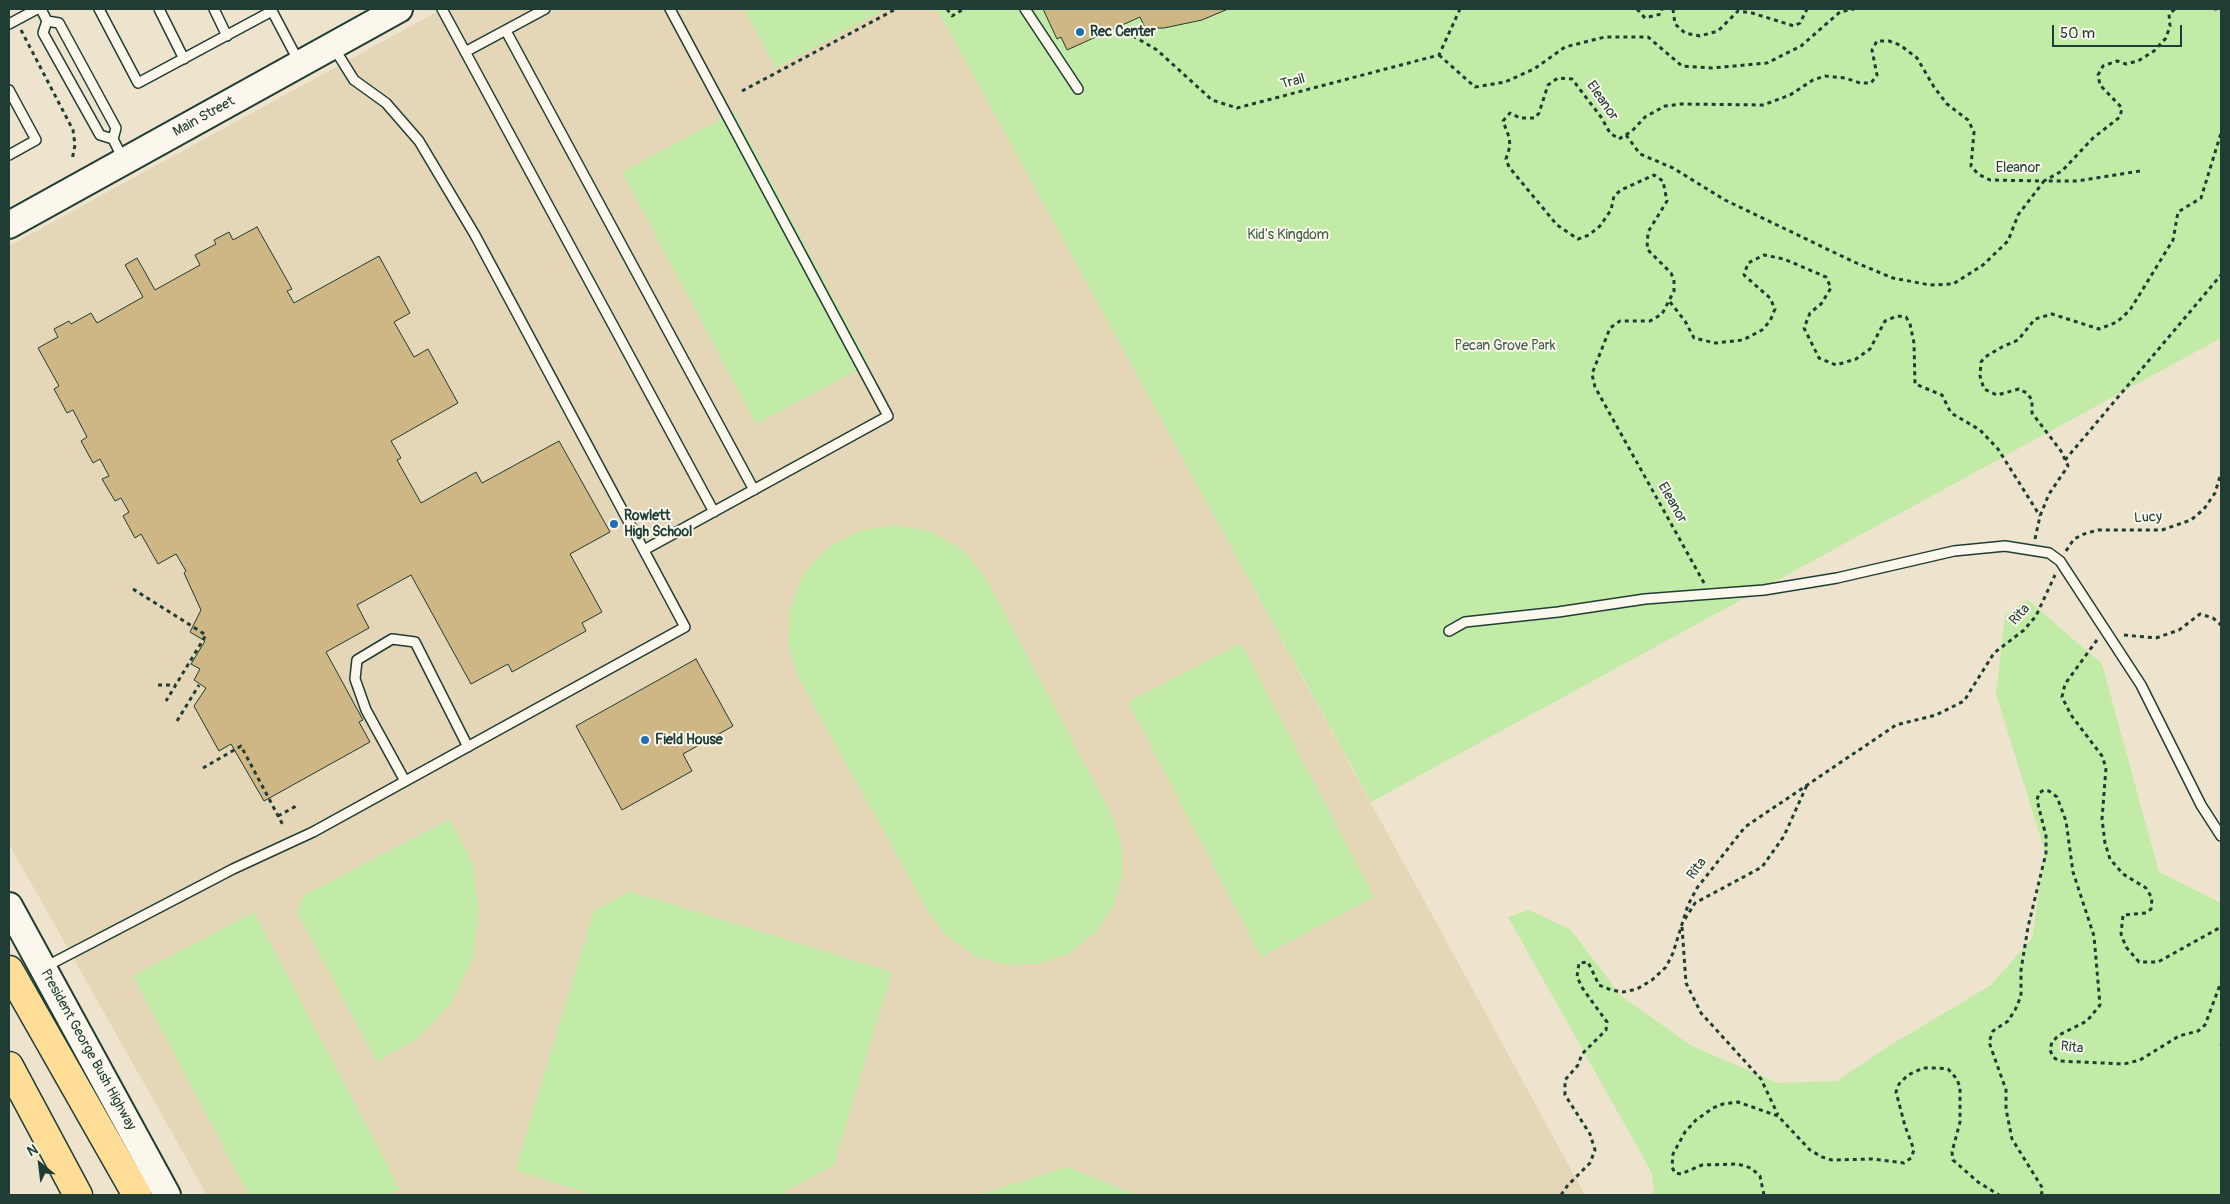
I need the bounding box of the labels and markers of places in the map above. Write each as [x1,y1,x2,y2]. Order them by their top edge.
place label: Rec Center [1090,24,1156,40]
marker: Rec Center [1074,26,1086,38]
place label: Rowlett High School [624,508,692,540]
marker: Rowlett High School [608,518,620,530]
place label: Field House [655,732,723,748]
marker: Field House [639,734,651,746]

